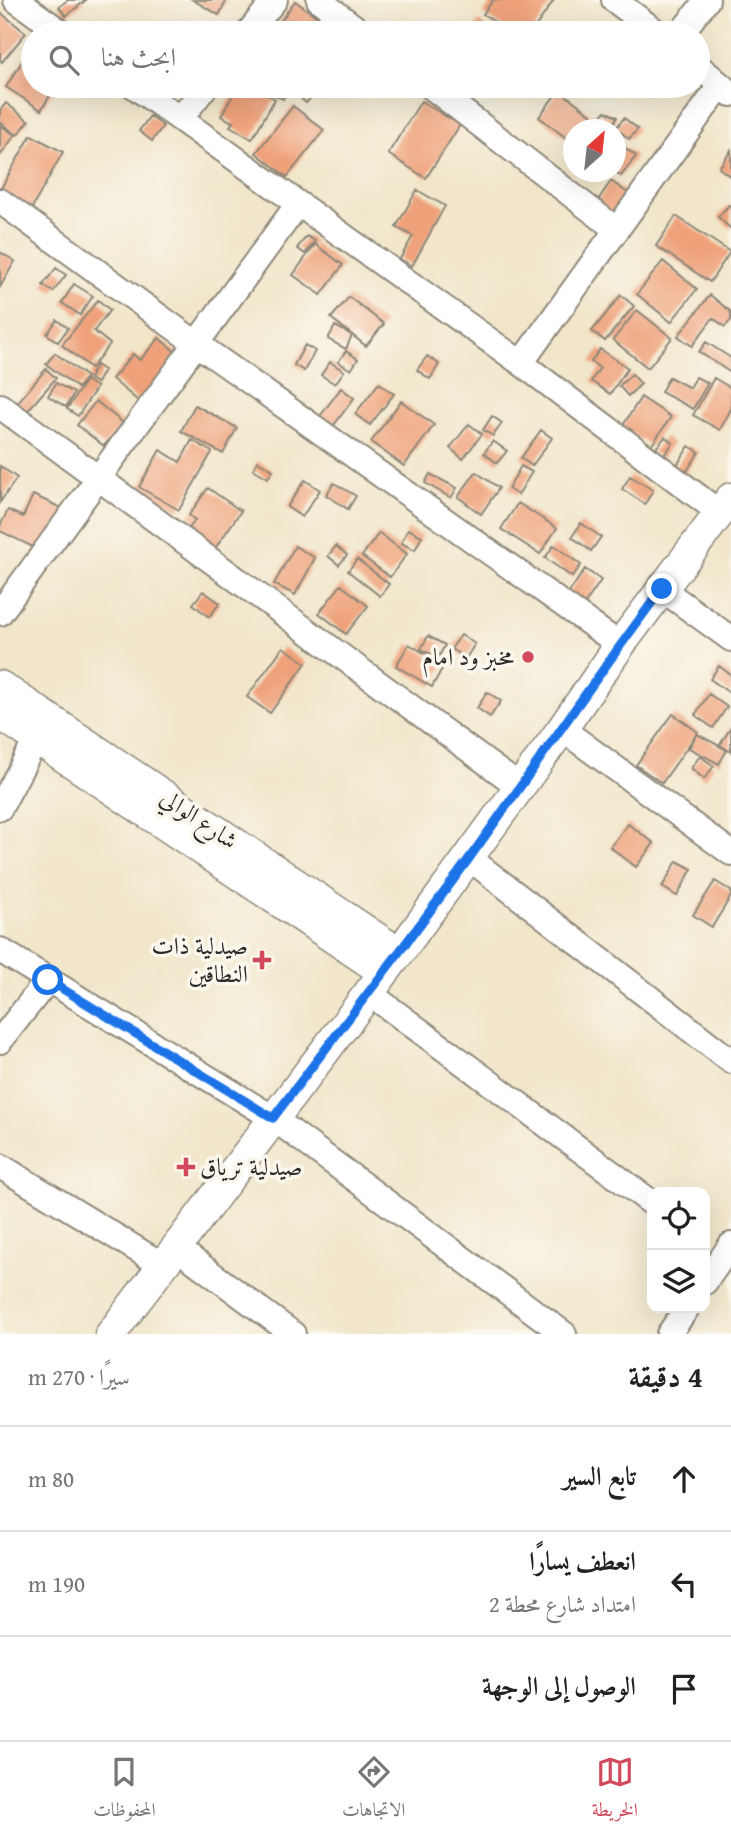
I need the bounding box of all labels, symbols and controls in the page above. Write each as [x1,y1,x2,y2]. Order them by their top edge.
search box [21,21,710,98]
text: ابحث هنا [101,37,176,76]
icon: search [45,41,83,79]
north arrow [563,119,626,182]
route end [646,573,677,604]
place label: مخبز ود امام [422,639,514,678]
marker: مخبز ود امام [520,649,536,665]
street label: شارع الوالي [152,780,245,860]
place label: صيدلية ذات النطاقين [151,928,248,991]
marker: صيدلية ذات النطاقين [254,952,270,968]
route start [32,964,63,995]
place label: صيدلية ترياق [200,1149,302,1184]
marker: صيدلية ترياق [178,1159,194,1175]
map controls [647,1187,710,1313]
button: locate [647,1187,710,1250]
button: layers [647,1250,710,1313]
text: 4 دقيقة [628,1354,703,1398]
text: سيرًا · 270 m [28,1360,130,1393]
text: تابع السير [562,1456,636,1495]
icon: ahead [665,1460,703,1498]
text: 80 m [28,1462,74,1495]
text: انعطف يسارًا [529,1541,636,1580]
icon: left [665,1565,703,1603]
text: 190 m [28,1567,85,1600]
text: امتداد شارع محطة 2 [489,1587,636,1620]
text: الوصول إلى الوجهة [482,1666,636,1705]
icon: arrive [665,1670,703,1708]
tab: المحفوظات [93,1753,156,1828]
tab: الاتجاهات [342,1753,405,1828]
tab: الخريطة [592,1753,638,1828]

